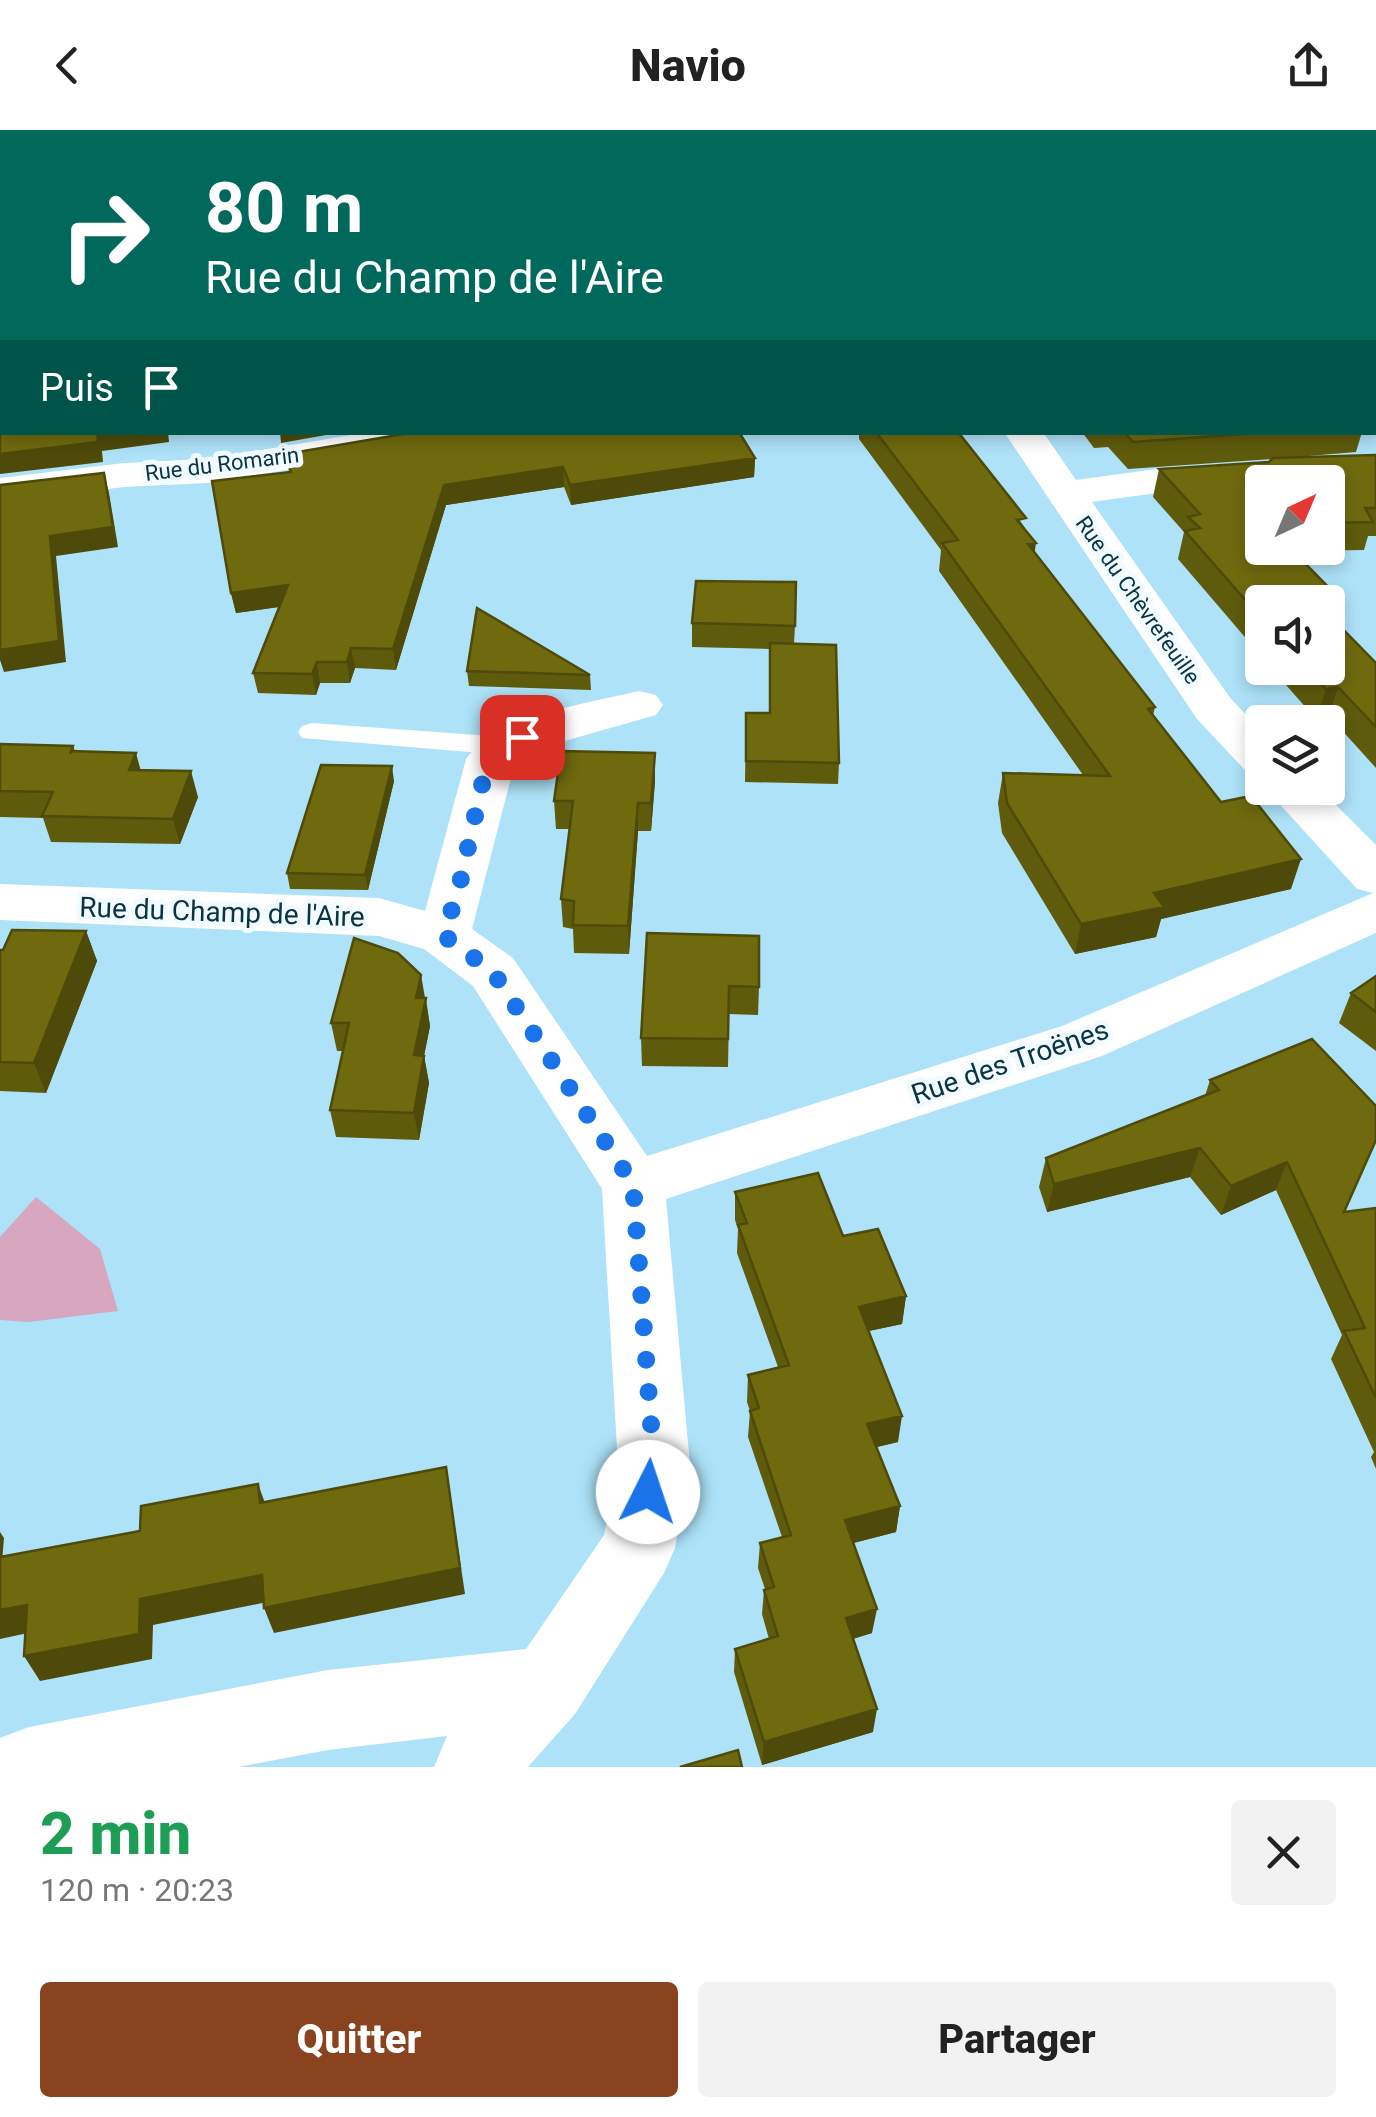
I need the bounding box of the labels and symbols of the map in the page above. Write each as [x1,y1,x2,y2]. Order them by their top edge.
street label: Rue du Romarin [143,442,301,486]
north arrow [1245,465,1345,565]
street label: Rue du Chèvrefeuille [1071,511,1205,689]
pin [480,695,565,780]
street label: Rue du Champ de l'Aire [79,891,365,933]
street label: Rue des Troënes [907,1013,1113,1111]
position arrow [596,1440,700,1544]

